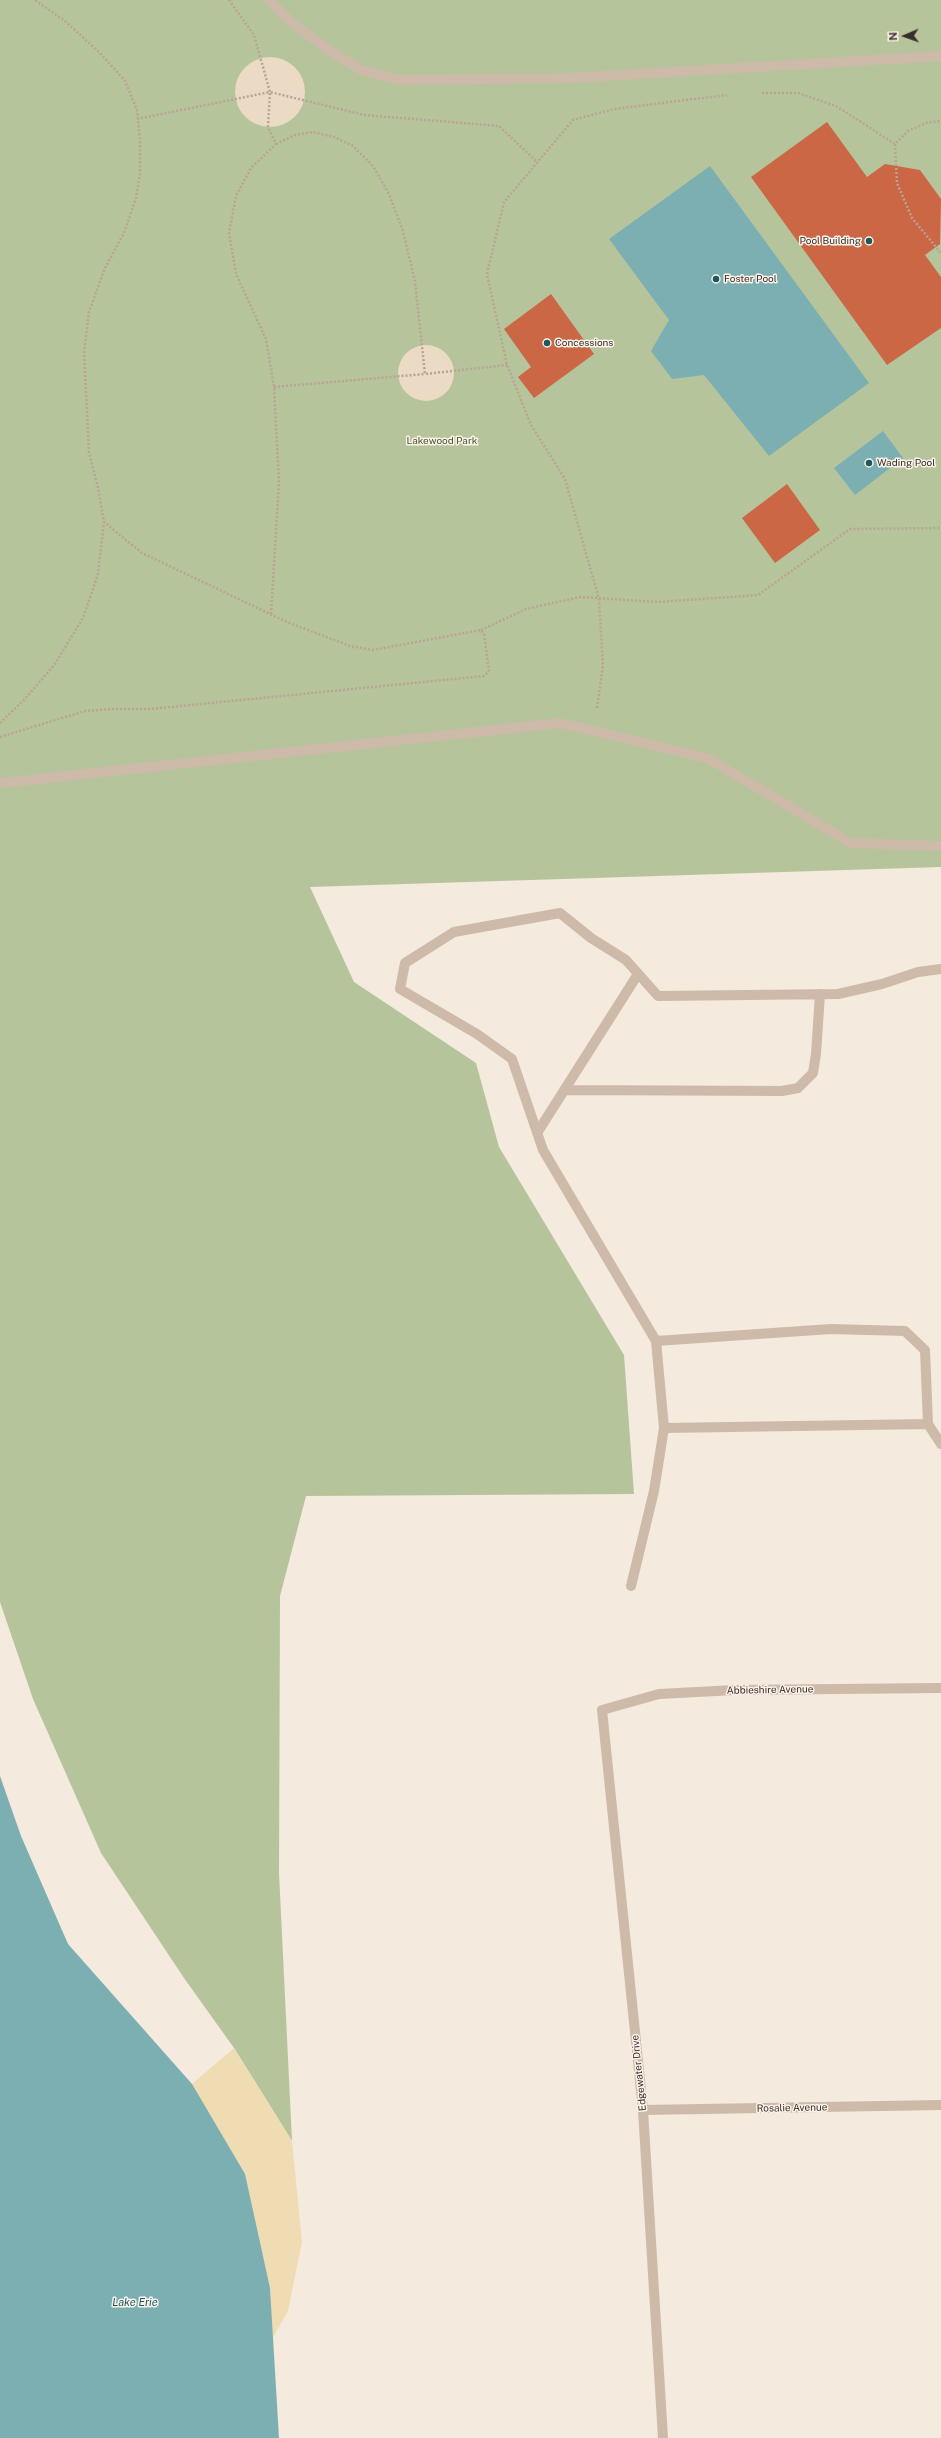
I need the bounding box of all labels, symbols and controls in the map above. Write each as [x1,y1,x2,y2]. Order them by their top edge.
north arrow [885,16,925,56]
text: N [887,32,899,41]
place label: Pool Building [799,235,861,247]
marker: Pool Building [864,236,874,246]
place label: Foster Pool [724,273,777,285]
marker: Foster Pool [711,274,721,284]
place label: Concessions [555,337,613,349]
marker: Concessions [542,338,552,348]
park label: Lakewood Park [407,435,477,447]
place label: Wading Pool [877,457,935,469]
marker: Wading Pool [864,458,874,468]
street label: Abbieshire Avenue [727,1683,813,1697]
street label: Edgewater Drive [629,2034,649,2112]
street label: Rosalie Avenue [757,2101,827,2115]
water label: Lake Erie [112,2296,158,2310]

